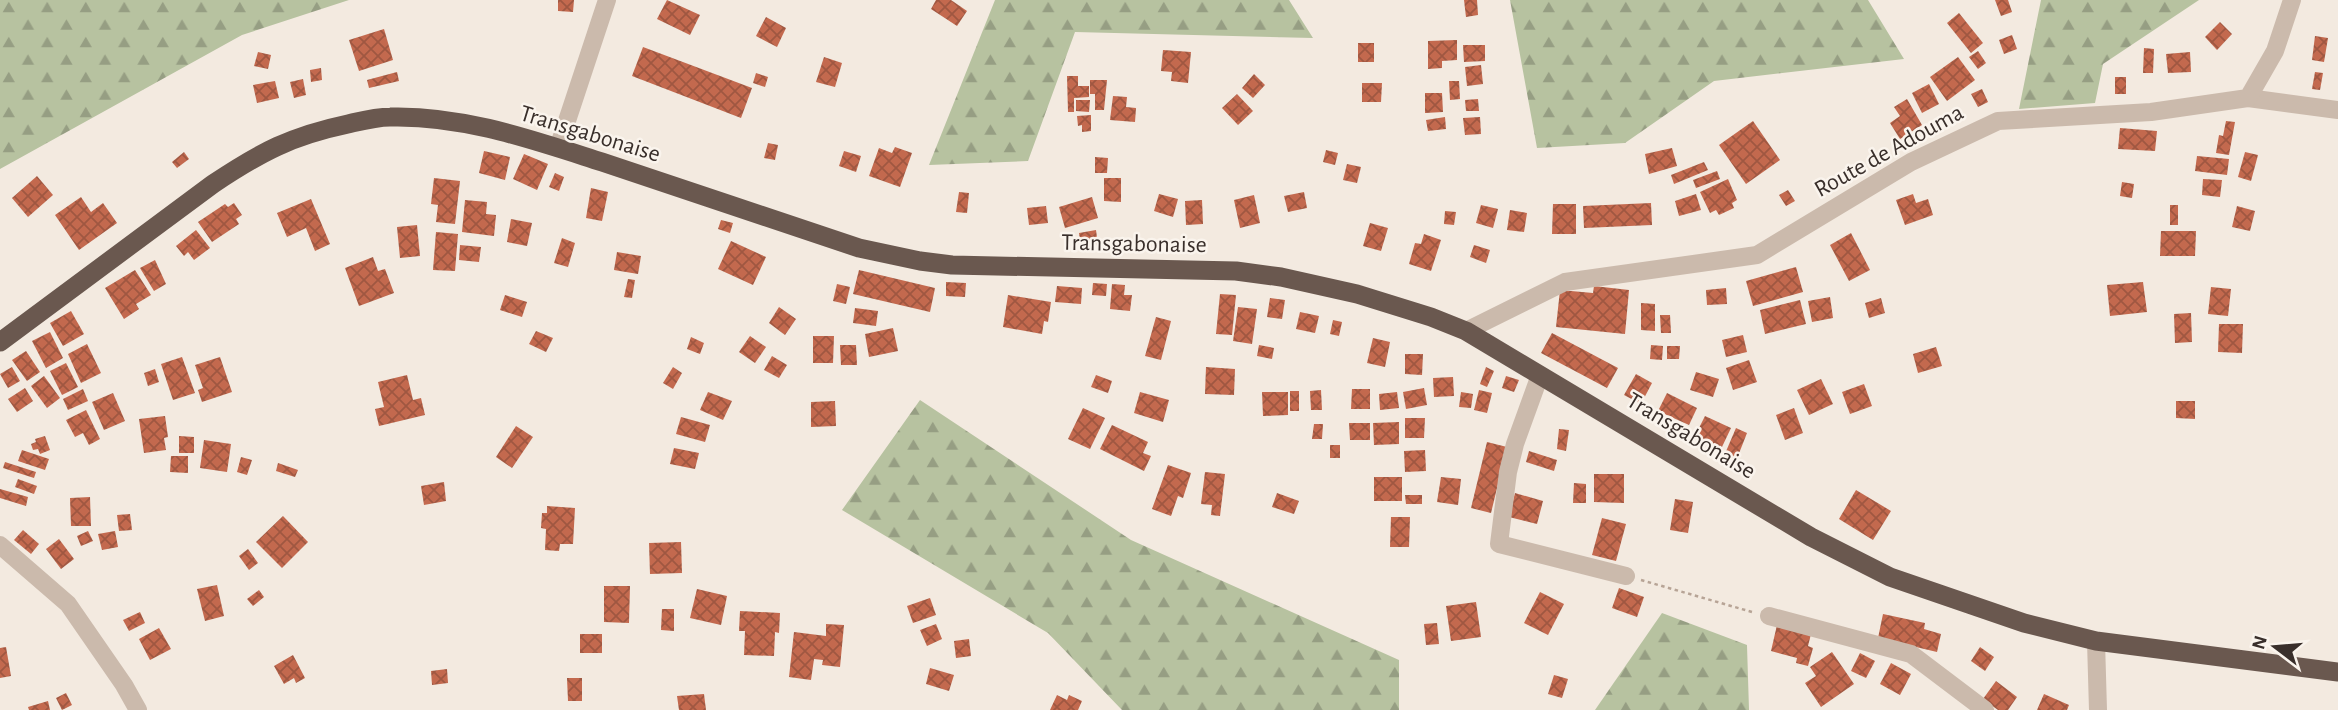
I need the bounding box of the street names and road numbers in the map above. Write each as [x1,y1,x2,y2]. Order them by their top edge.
street label: Route de Adouma [1810,100,1968,202]
street label: Transgabonaise [517,101,663,167]
street label: Transgabonaise [1061,231,1207,257]
street label: Transgabonaise [1622,388,1760,484]

